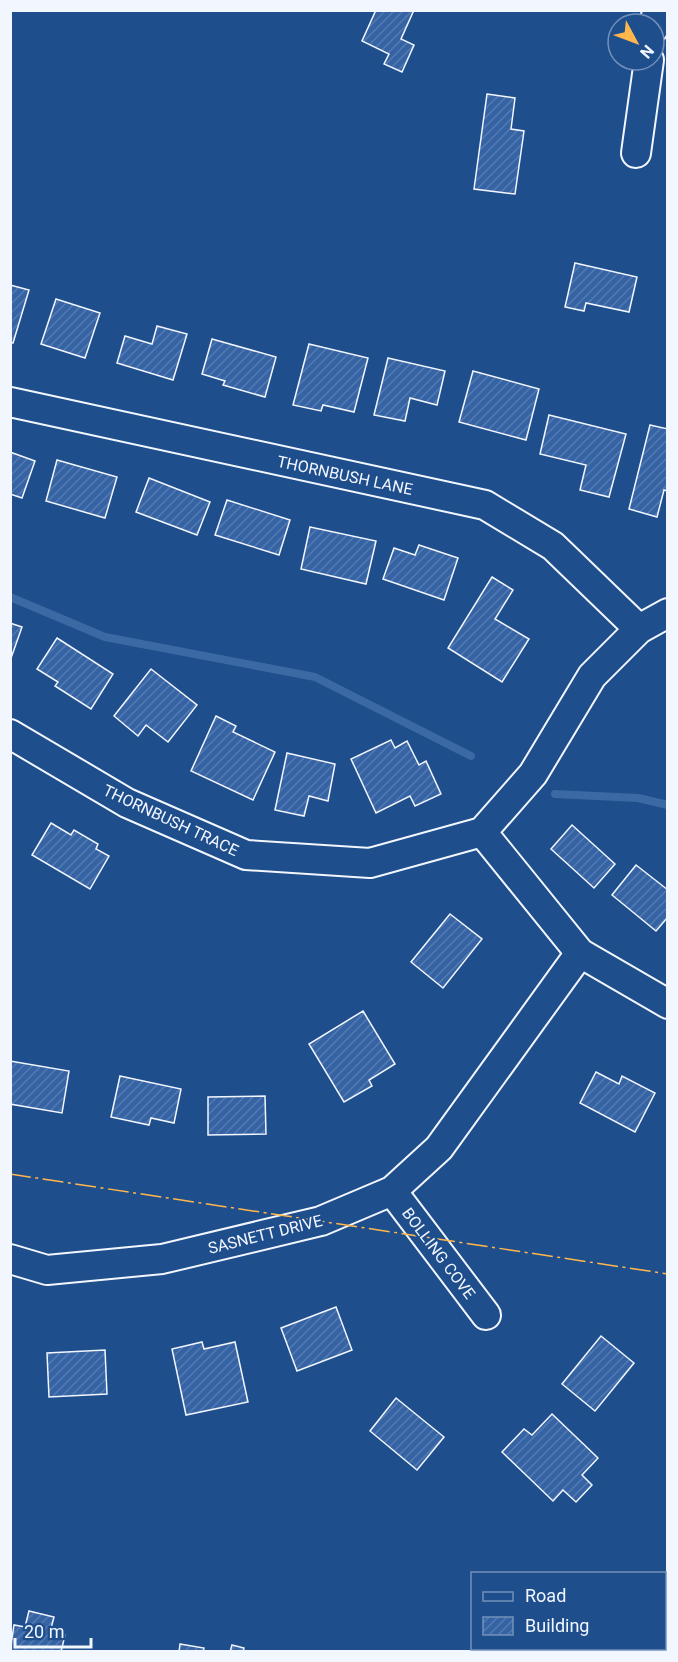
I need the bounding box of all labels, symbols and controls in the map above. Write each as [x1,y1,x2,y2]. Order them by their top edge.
north arrow [606,12,666,72]
text: N [636,41,658,62]
street label: THORNBUSH LANE [275,452,414,499]
street label: THORNBUSH TRACE [100,781,242,860]
street label: BOLLING COVE [398,1204,479,1303]
street label: SASNETT DRIVE [206,1211,324,1258]
legend [471,1572,666,1650]
text: Road [525,1585,566,1606]
scale bar [15,1611,92,1649]
text: Building [525,1615,589,1636]
text: 20 m [24,1621,64,1642]

